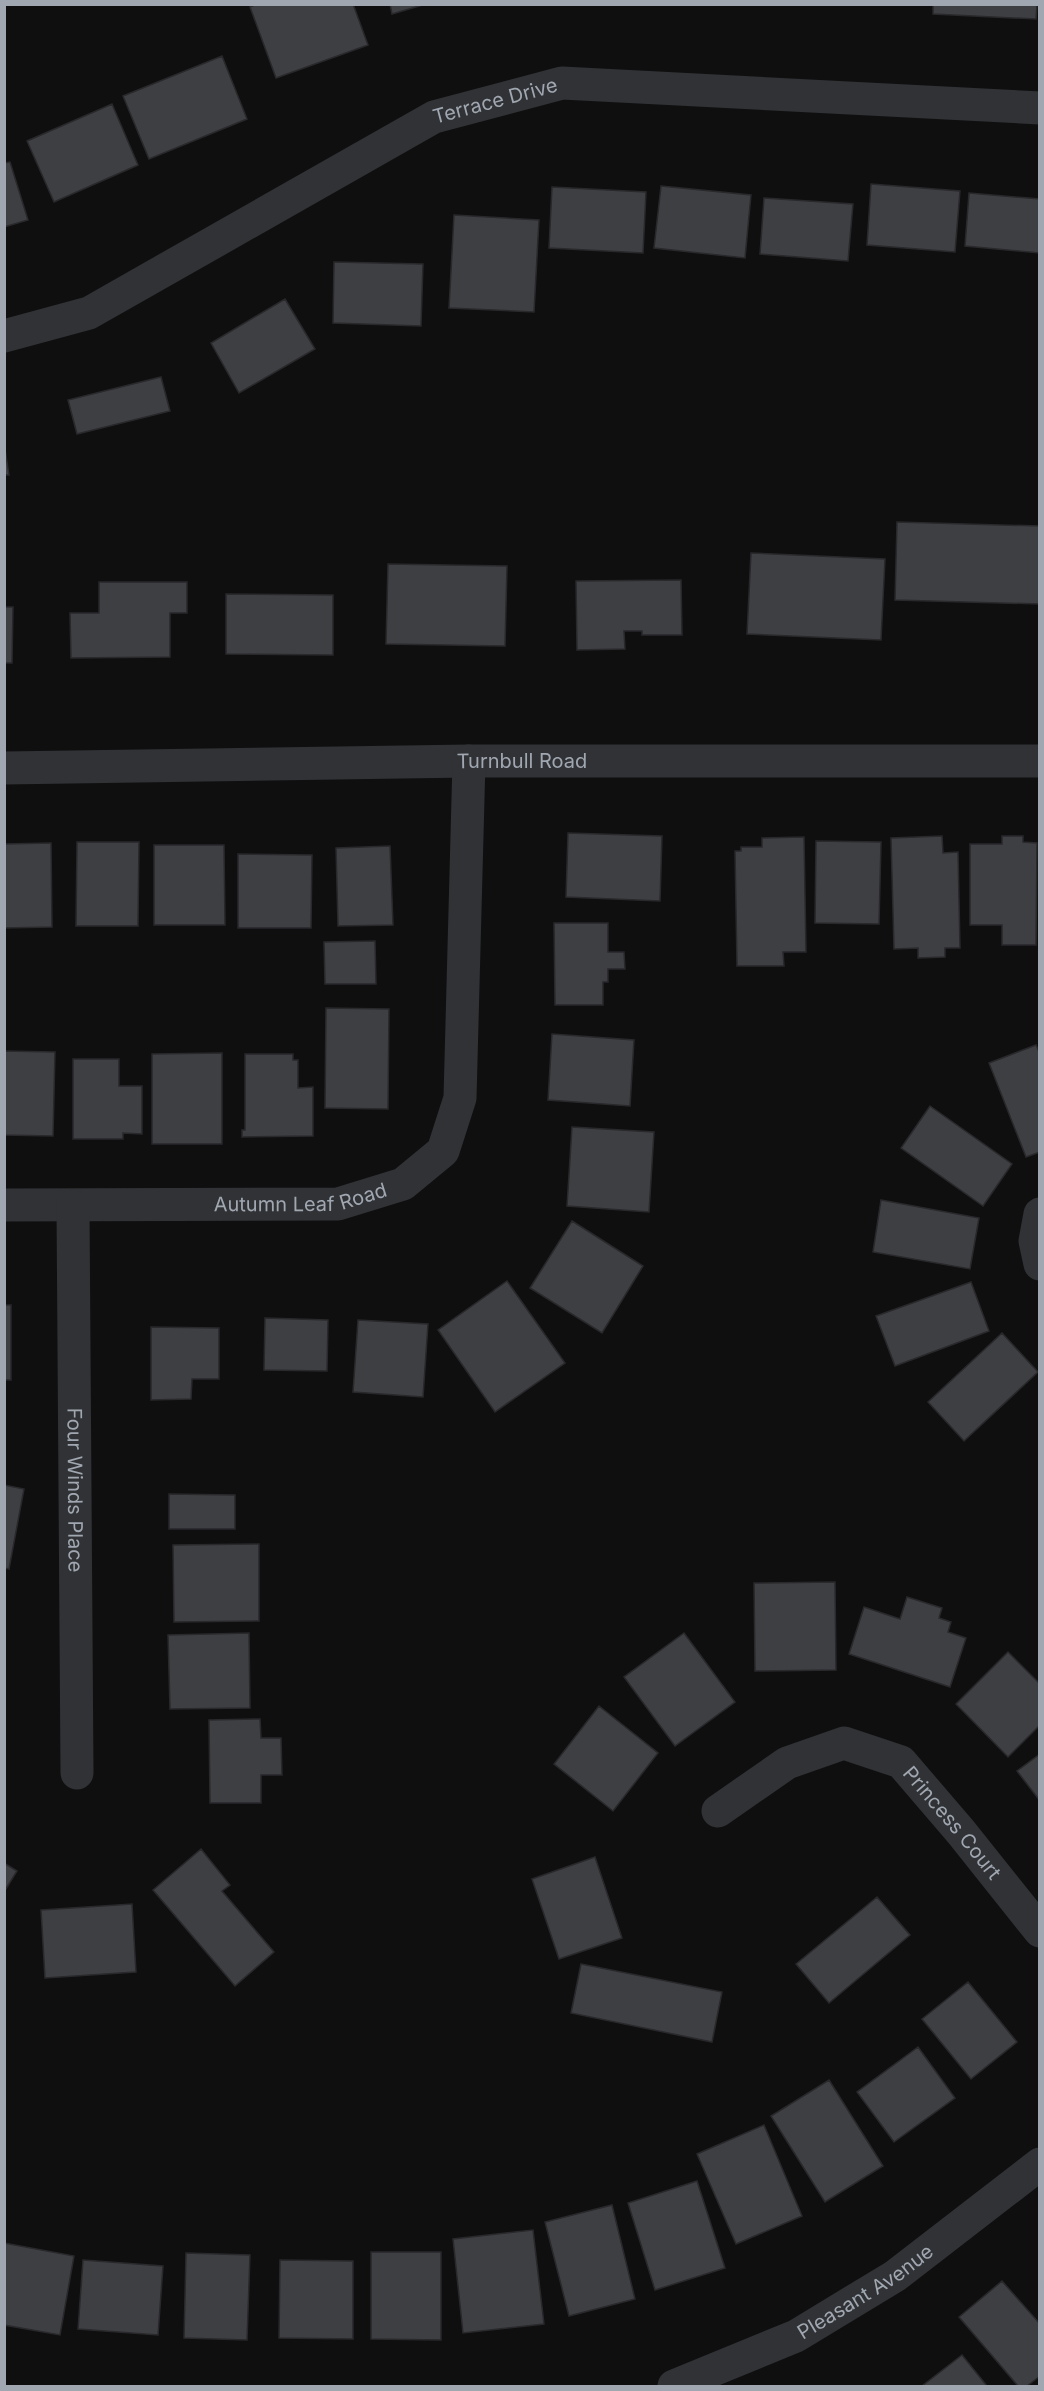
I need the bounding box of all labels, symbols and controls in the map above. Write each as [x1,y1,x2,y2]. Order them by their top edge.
street label: Terrace Drive [430,73,560,129]
street label: Turnbull Road [456,749,587,773]
street label: Autumn Leaf Road [214,1178,390,1216]
street label: Four Winds Place [62,1408,88,1572]
street label: Princess Court [898,1761,1006,1885]
street label: Pleasant Avenue [793,2239,938,2344]

